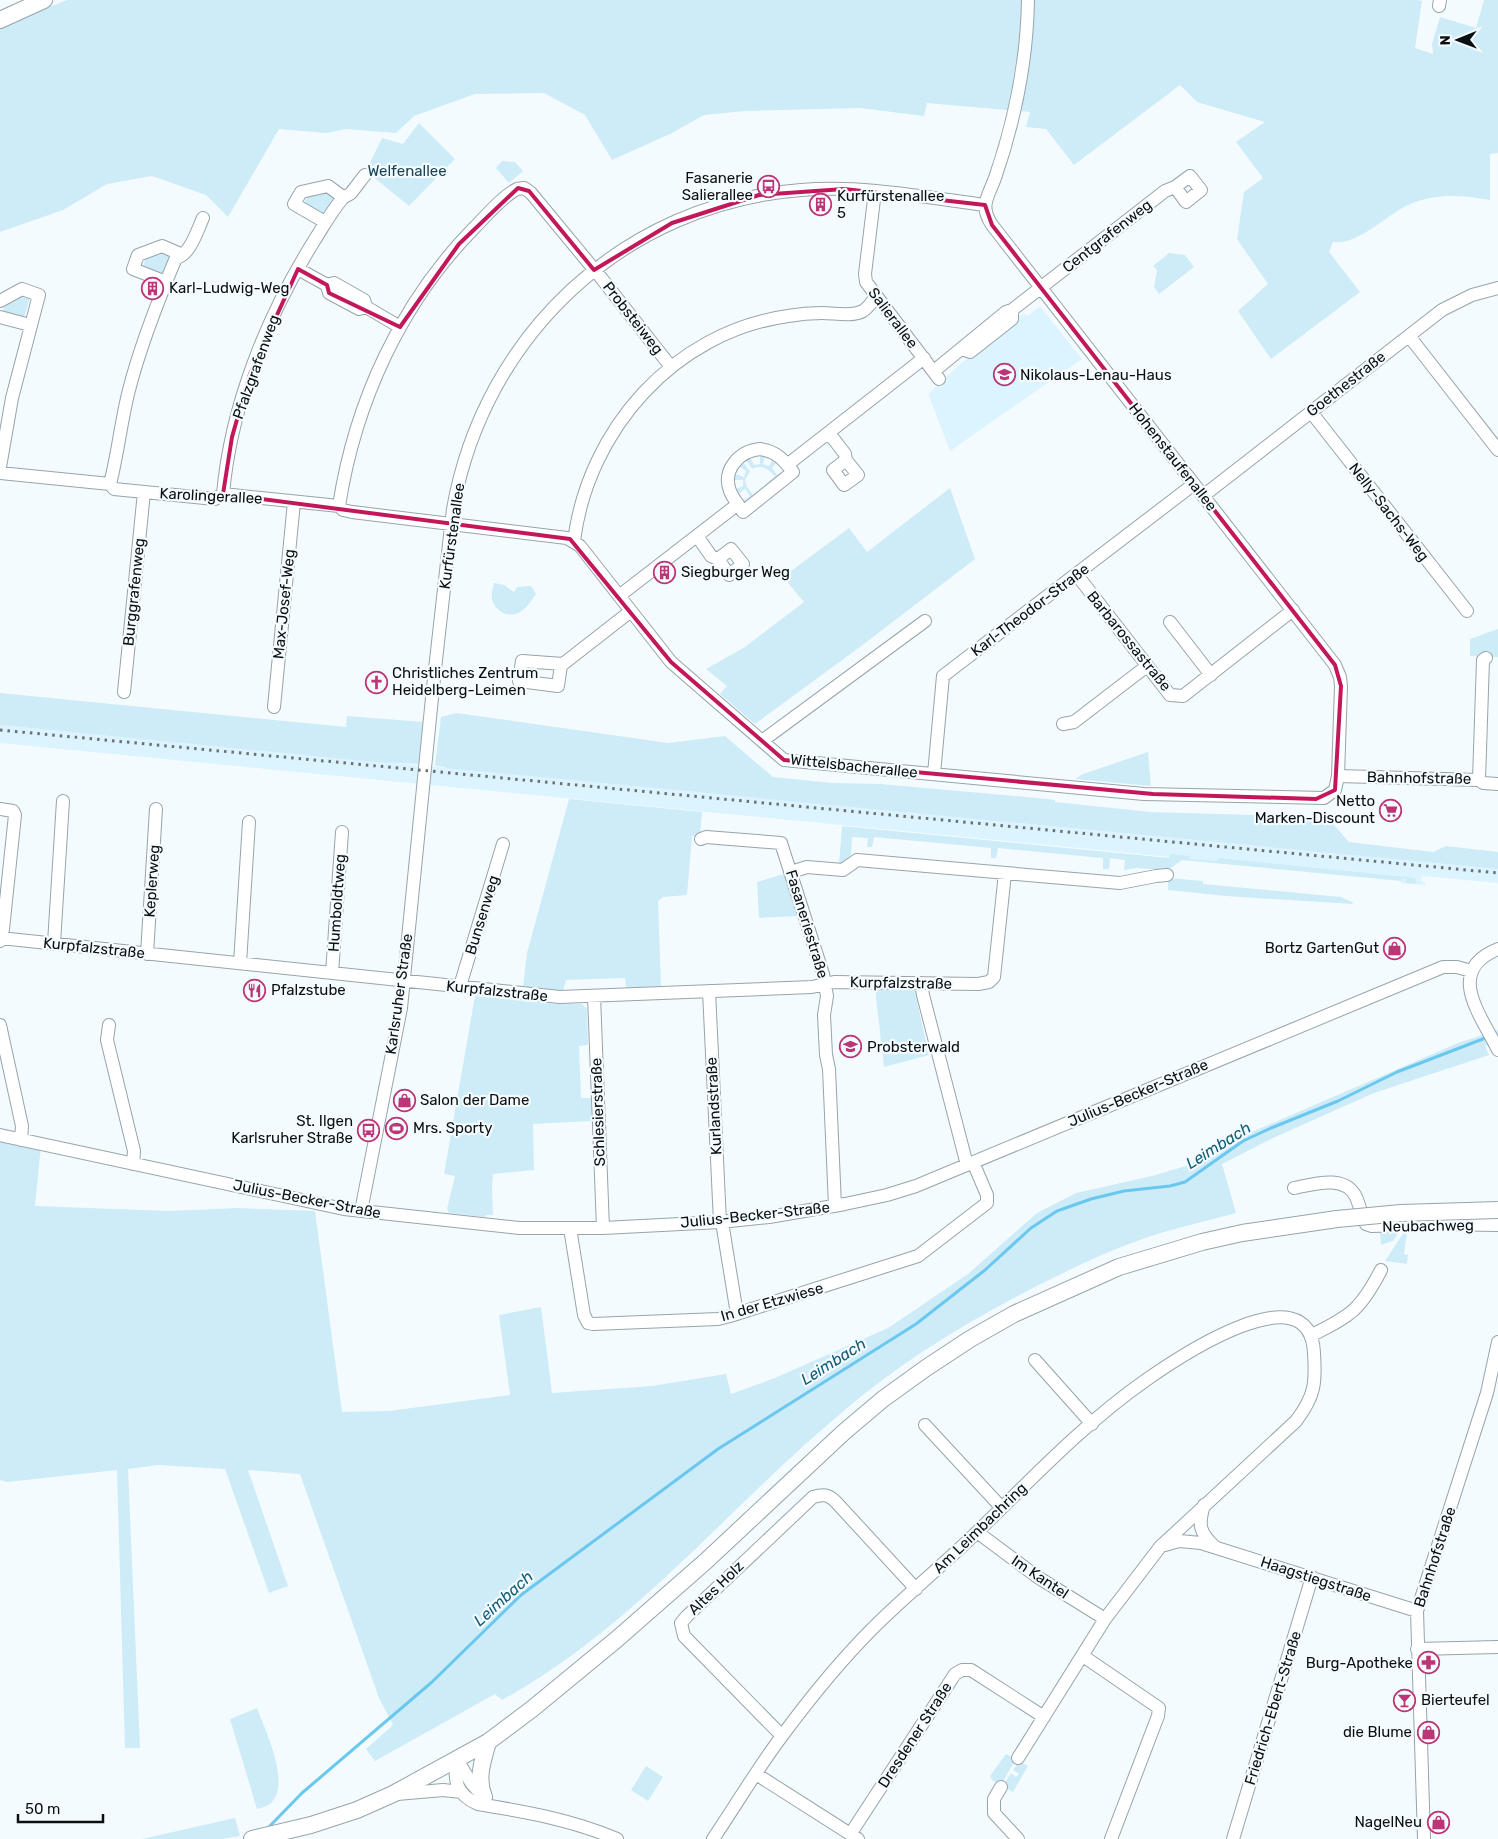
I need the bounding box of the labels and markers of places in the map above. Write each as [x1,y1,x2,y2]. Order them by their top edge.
place label: Fasanerie Salierallee [682,169,753,204]
bus stop icon: Fasanerie Salierallee [757,175,781,199]
place label: Kurfürstenallee 5 [837,187,944,222]
building icon: Kurfürstenallee 5 [809,193,833,217]
building icon: Karl-Ludwig-Weg [141,276,165,300]
place label: Karl-Ludwig-Weg [169,279,290,297]
school or university icon: Nikolaus-Lenau-Haus [992,363,1016,387]
place label: Nikolaus-Lenau-Haus [1020,366,1172,384]
building icon: Siegburger Weg [653,560,677,584]
place label: Siegburger Weg [681,563,790,581]
place label: Christliches Zentrum Heidelberg-Leimen [392,664,538,699]
church icon: Christliches Zentrum Heidelberg-Leimen [364,670,388,694]
place label: Netto Marken-Discount [1255,792,1375,827]
supermarket icon: Netto Marken-Discount [1379,798,1403,822]
shop icon: Bortz GartenGut [1383,936,1407,960]
place label: Bortz GartenGut [1265,939,1379,957]
restaurant icon: Pfalzstube [243,978,267,1002]
place label: Pfalzstube [271,981,346,999]
school or university icon: Probsterwald [839,1035,863,1059]
place label: Probsterwald [867,1038,960,1056]
shop icon: Salon der Dame [392,1088,416,1112]
place label: Salon der Dame [420,1091,529,1109]
place label: St. Ilgen Karlsruher Straße [231,1112,353,1147]
sports icon: Mrs. Sporty [385,1116,409,1140]
bus stop icon: St. Ilgen Karlsruher Straße [357,1118,381,1142]
place label: Mrs. Sporty [413,1119,492,1137]
pharmacy icon: Burg-Apotheke [1417,1651,1441,1675]
place label: Burg-Apotheke [1306,1654,1413,1672]
bar icon: Bierteufel [1393,1688,1417,1712]
place label: Bierteufel [1421,1691,1490,1709]
shop icon: die Blume [1416,1720,1440,1744]
place label: die Blume [1343,1723,1412,1741]
shop icon: NagelNeu [1426,1810,1450,1834]
place label: NagelNeu [1354,1813,1422,1831]

